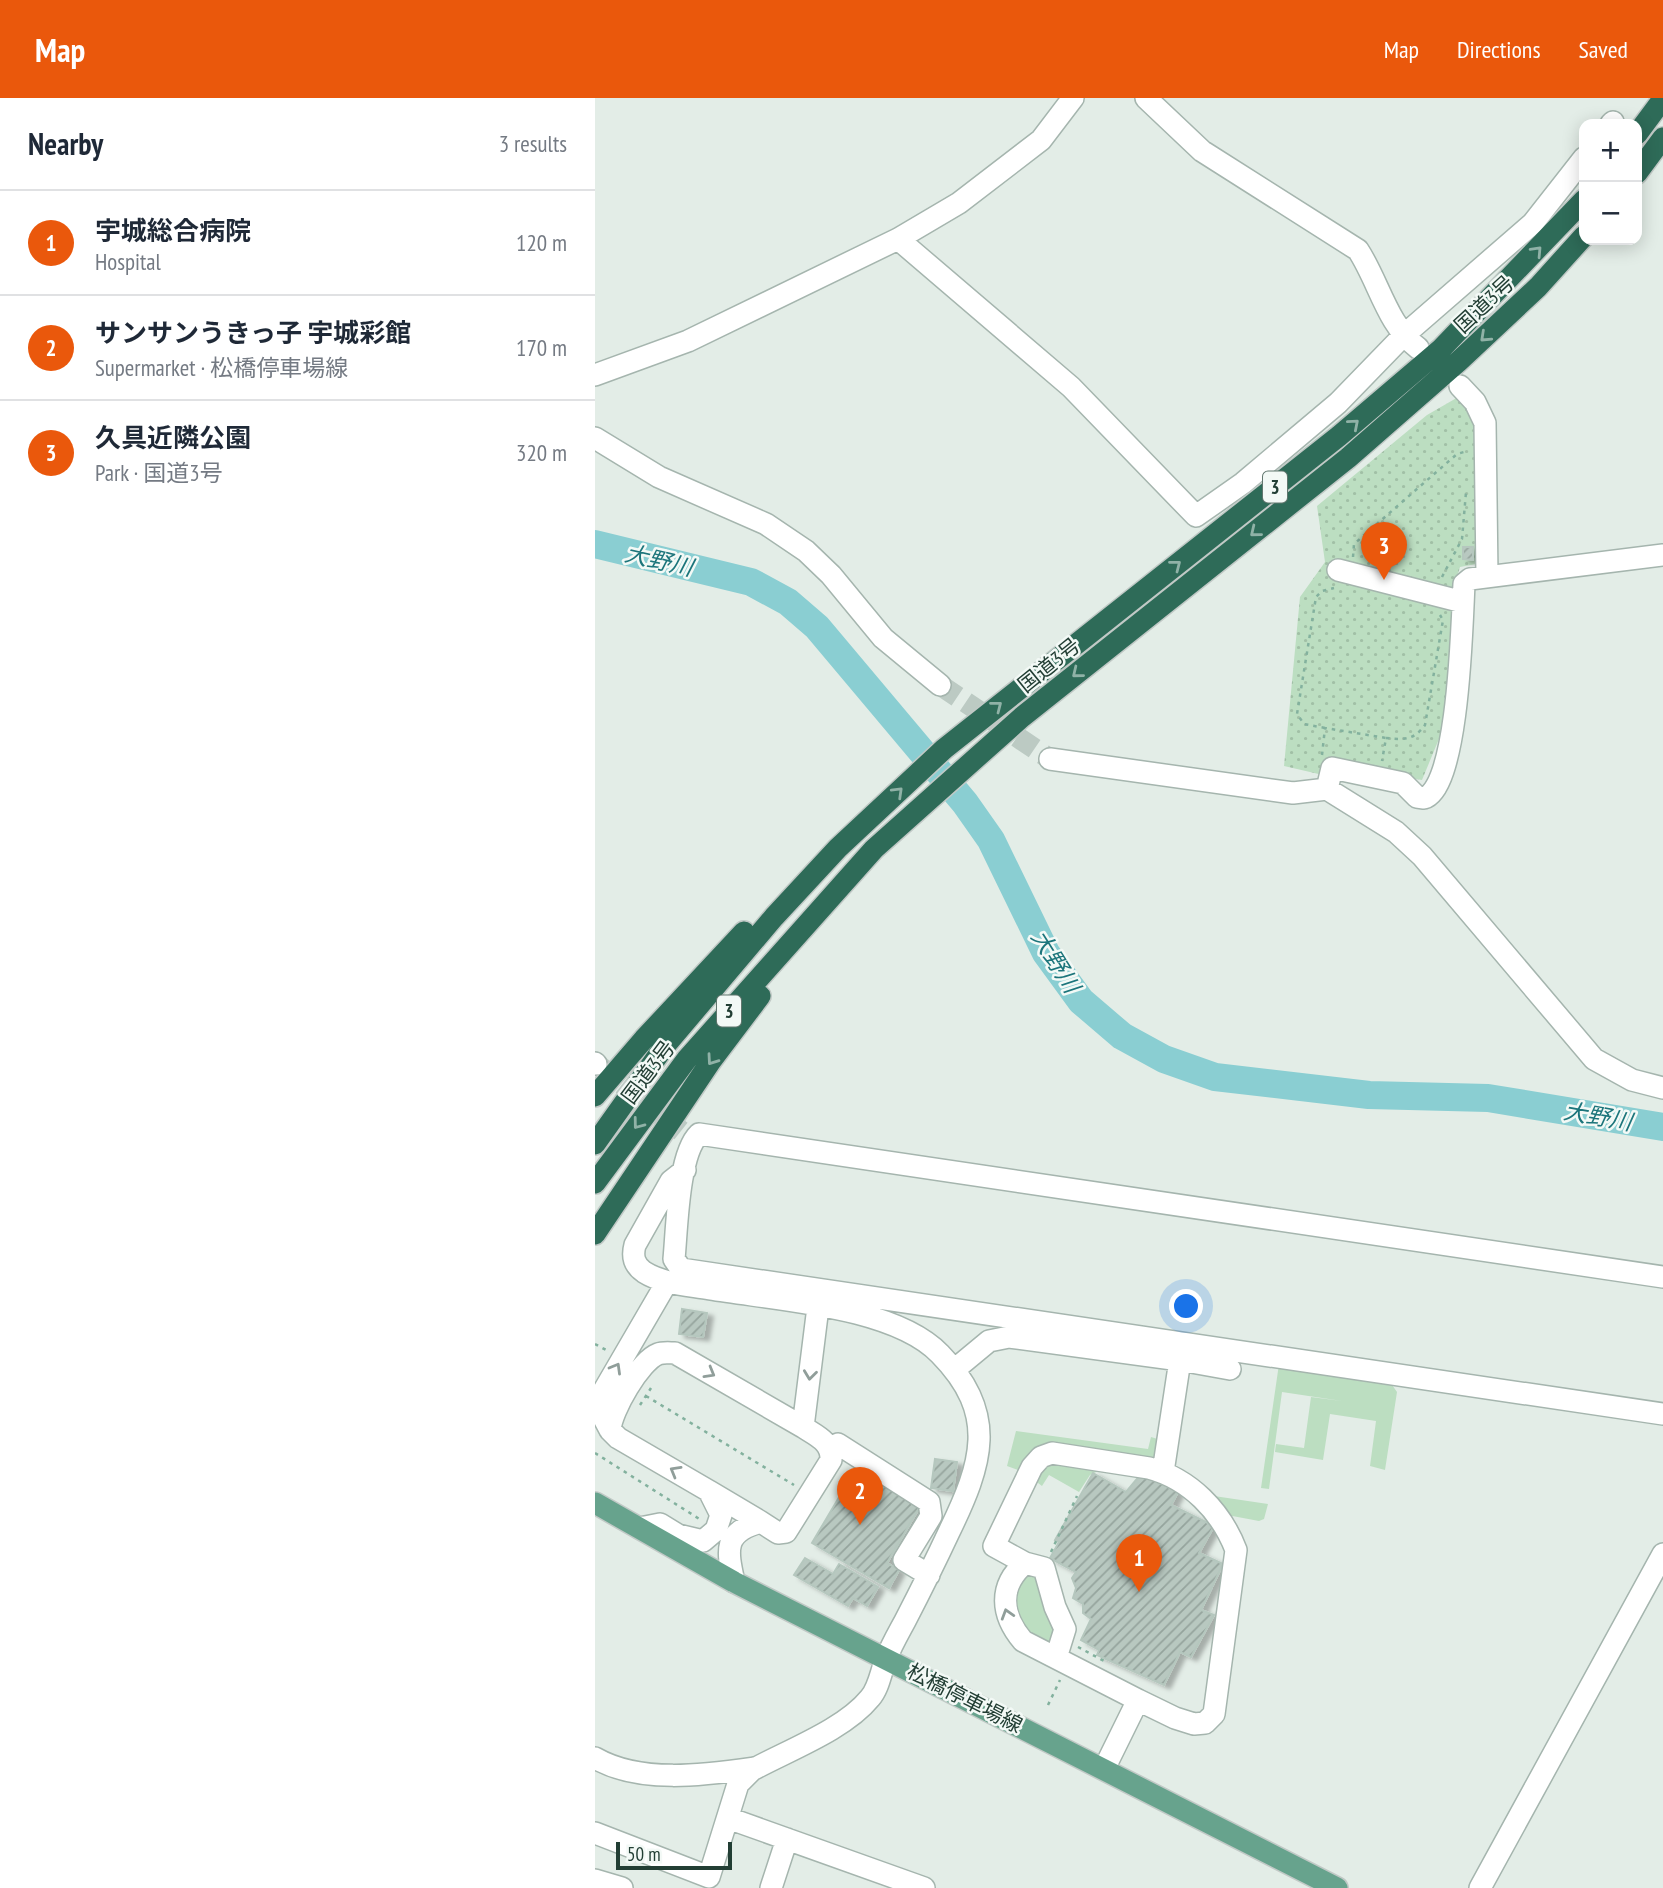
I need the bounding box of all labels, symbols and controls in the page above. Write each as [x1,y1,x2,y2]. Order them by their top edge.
text: Map [35,28,85,71]
text: Map [1384,34,1419,65]
text: Directions [1457,34,1541,65]
text: Saved [1579,34,1628,65]
map controls [1579,119,1642,245]
button: + [1579,119,1642,182]
text: Nearby [28,124,103,163]
text: 3 results [499,129,567,158]
button: − [1579,182,1642,245]
text: 宇城総合病院 [95,214,251,247]
text: 1 [46,228,57,257]
text: 120 m [516,228,567,257]
one-way arrow [1528,246,1541,259]
text: Hospital [95,247,161,276]
street label: 国道3号 [1448,269,1520,339]
text: サンサンうきっ子 宇城彩館 [95,316,411,349]
one-way arrow [1480,328,1493,341]
text: 2 [46,333,57,362]
text: 170 m [516,333,567,362]
text: Supermarket · 松橋停車場線 [95,353,348,382]
one-way arrow [1345,420,1358,432]
text: 久具近隣公園 [95,421,251,454]
text: 3 [46,438,57,467]
text: 320 m [516,438,567,467]
text: Park · 国道3号 [95,458,223,487]
road number: 3 [1263,472,1287,502]
pin: 3 [1361,522,1407,580]
one-way arrow [1251,523,1263,536]
water label: 大野川 [622,538,699,583]
one-way arrow [1168,561,1180,574]
street label: 国道3号 [1012,632,1086,698]
one-way arrow [1073,665,1085,678]
one-way arrow [990,702,1002,715]
one-way arrow [890,787,903,800]
water label: 大野川 [1025,924,1088,1000]
road number: 3 [717,995,741,1026]
street label: 国道3号 [615,1035,681,1109]
one-way arrow [708,1052,720,1065]
water label: 大野川 [1562,1096,1637,1137]
one-way arrow [634,1116,647,1129]
your location [1169,1289,1203,1323]
one-way arrow [608,1363,621,1376]
one-way arrow [703,1365,715,1378]
one-way arrow [802,1369,817,1381]
one-way arrow [670,1466,682,1479]
pin: 2 [837,1467,883,1525]
pin: 1 [1116,1534,1162,1592]
one-way arrow [1001,1609,1016,1621]
street label: 松橋停車場線 [903,1657,1027,1739]
scale bar [616,1839,731,1871]
text: 50 m [627,1842,661,1866]

